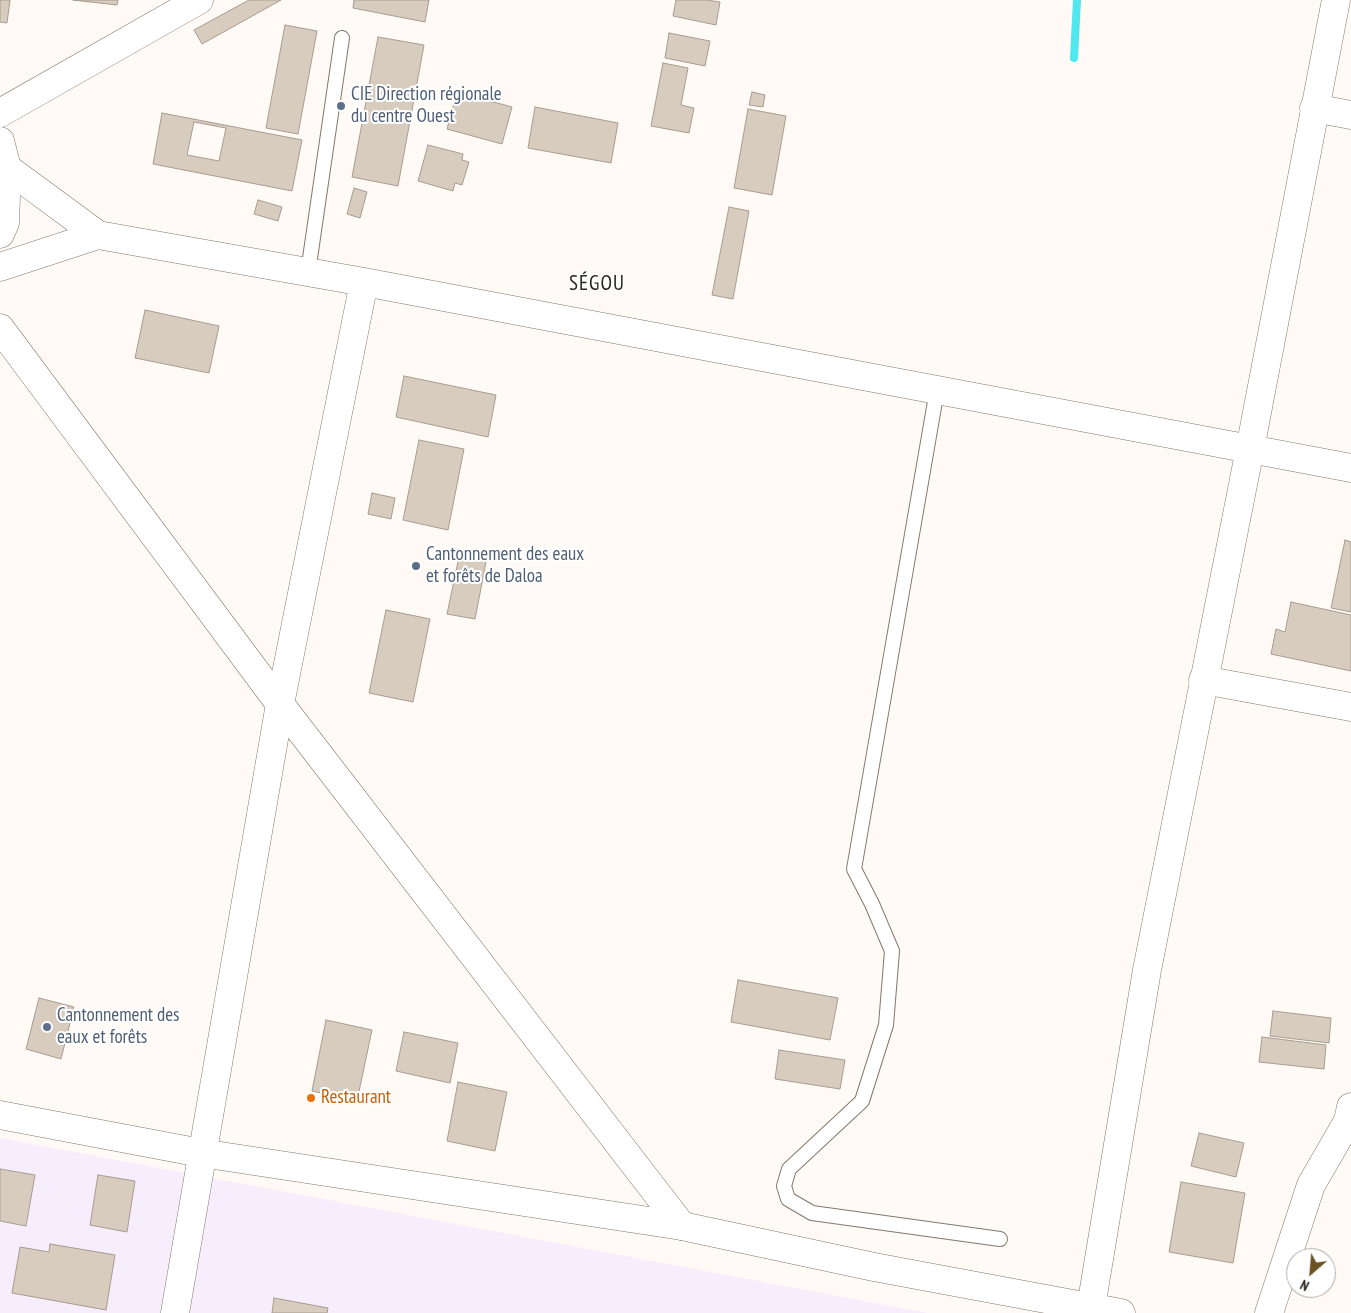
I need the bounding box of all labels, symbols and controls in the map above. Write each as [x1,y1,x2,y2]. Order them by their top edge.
place label: CIE Direction régionale du centre Ouest [351,84,502,128]
marker: CIE Direction régionale du centre Ouest [335,100,347,112]
district label: SÉGOU [568,271,626,297]
place label: Cantonnement des eaux et forêts de Daloa [426,544,584,588]
marker: Cantonnement des eaux et forêts de Daloa [410,560,422,572]
place label: Cantonnement des eaux et forêts [57,1005,180,1049]
marker: Cantonnement des eaux et forêts [41,1021,53,1033]
place label: Restaurant [321,1087,391,1109]
marker: Restaurant [305,1092,317,1104]
north arrow [1286,1248,1336,1298]
text: N [1297,1276,1312,1295]

